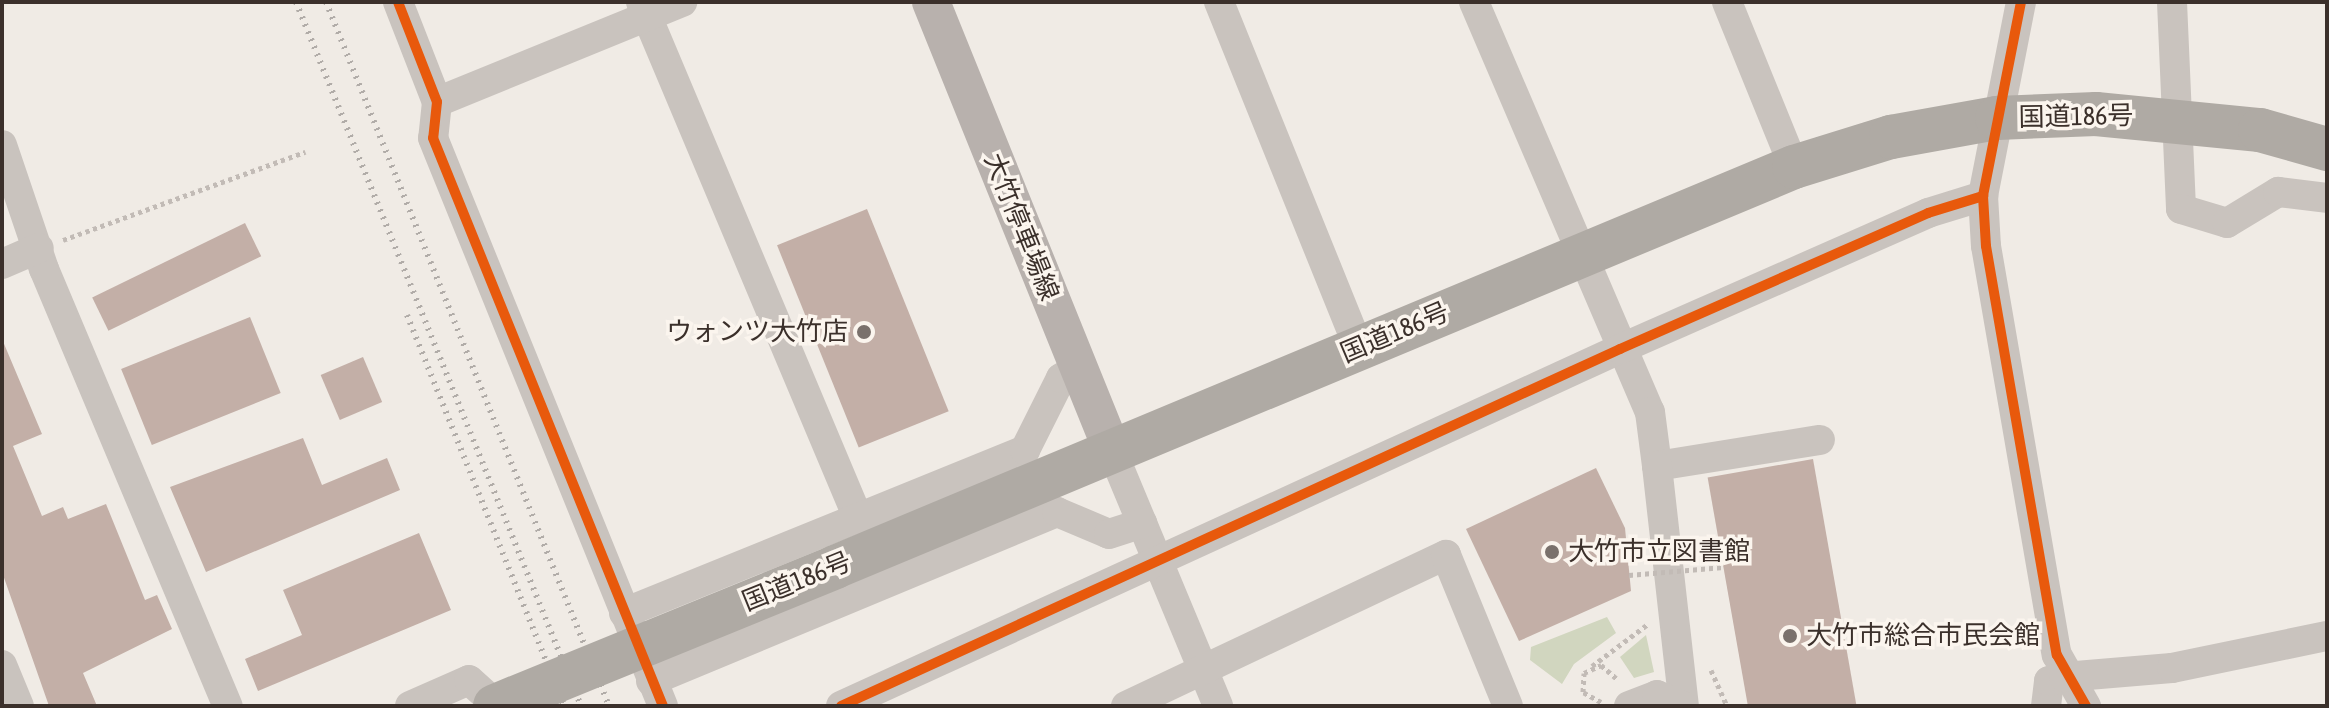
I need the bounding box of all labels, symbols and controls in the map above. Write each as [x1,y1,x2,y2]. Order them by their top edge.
street label: 国道186号 [2018,100,2134,134]
street label: 大竹停車場線 [977,149,1065,305]
street label: 国道186号 [1336,296,1454,370]
place label: ウォンツ大竹店 [666,316,848,348]
marker: ウォンツ大竹店 [855,323,873,341]
place label: 大竹市立図書館 [1568,536,1750,568]
marker: 大竹市立図書館 [1543,543,1561,561]
street label: 国道186号 [738,546,856,618]
place label: 大竹市総合市民会館 [1806,620,2040,652]
marker: 大竹市総合市民会館 [1781,627,1799,645]

